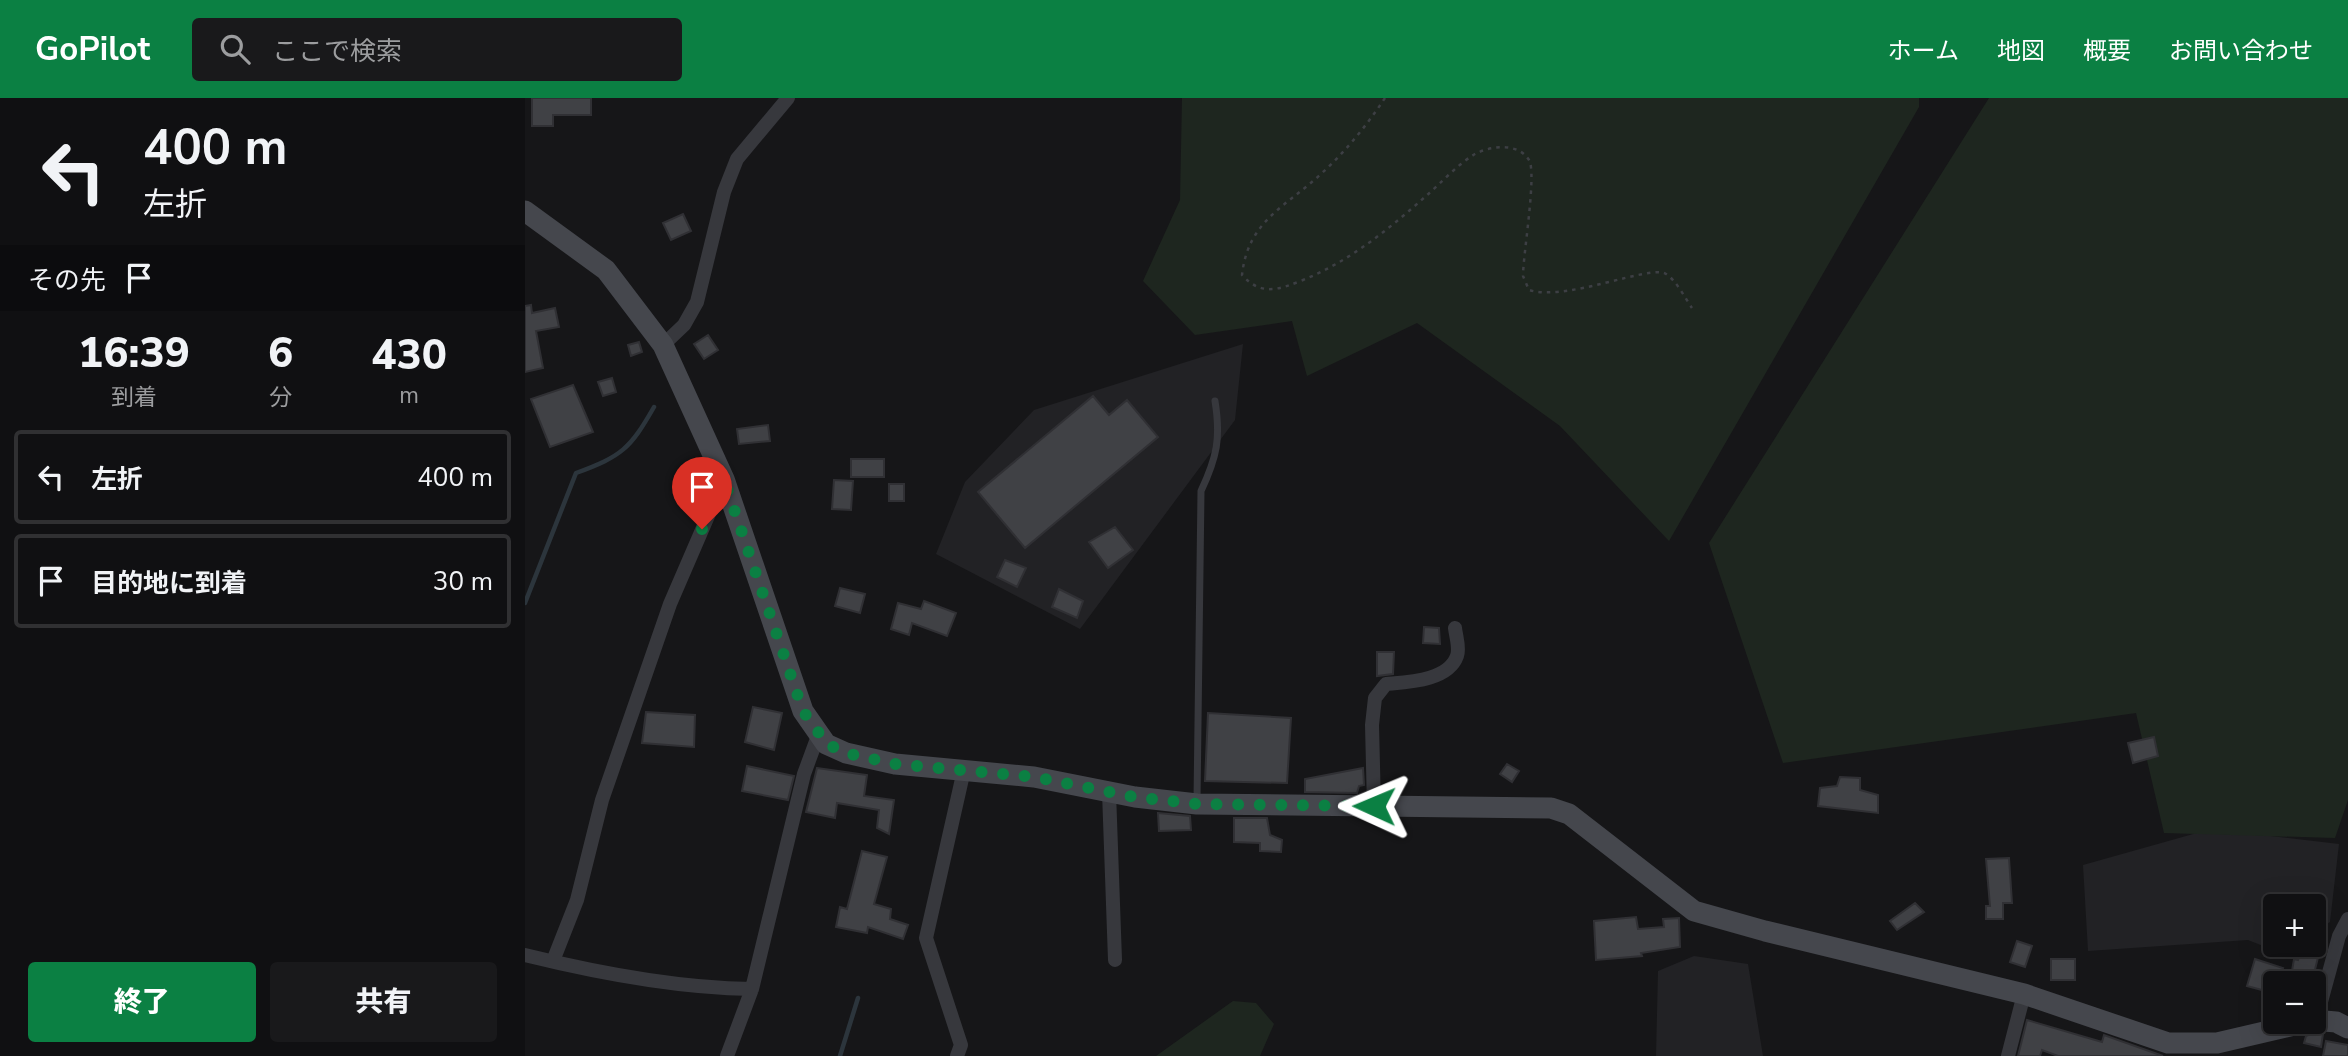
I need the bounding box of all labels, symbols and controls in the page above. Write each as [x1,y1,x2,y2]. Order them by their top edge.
search box [192,18,682,81]
text: GoPilot [35,27,150,72]
icon: search [216,30,254,68]
text: ここで検索 [272,34,402,69]
text: ホーム [1888,35,1959,67]
text: 地図 [1997,35,2045,67]
text: 概要 [2083,35,2131,67]
text: お問い合わせ [2169,35,2313,67]
text: 400 m [143,114,287,181]
icon: left [28,126,119,217]
text: 左折 [143,183,207,226]
icon: arrive [120,259,158,297]
text: その先 [28,263,106,298]
text: 16:39 [78,325,190,382]
text: 6 [268,325,293,382]
text: 430 [371,327,447,384]
text: m [399,380,419,411]
text: 到着 [111,382,157,413]
text: 分 [269,382,292,413]
pin [672,457,732,529]
icon: left [32,458,70,496]
text: 400 m [417,460,493,495]
text: 左折 [91,462,143,497]
icon: arrive [683,468,721,506]
icon: arrive [32,562,70,600]
text: 30 m [433,564,493,599]
text: 目的地に到着 [91,566,247,601]
position arrow [1337,769,1411,843]
map controls [2263,894,2326,1034]
button: + [2263,894,2326,957]
button: 終了 [28,962,256,1042]
button: 共有 [270,962,497,1042]
button: − [2263,971,2326,1034]

